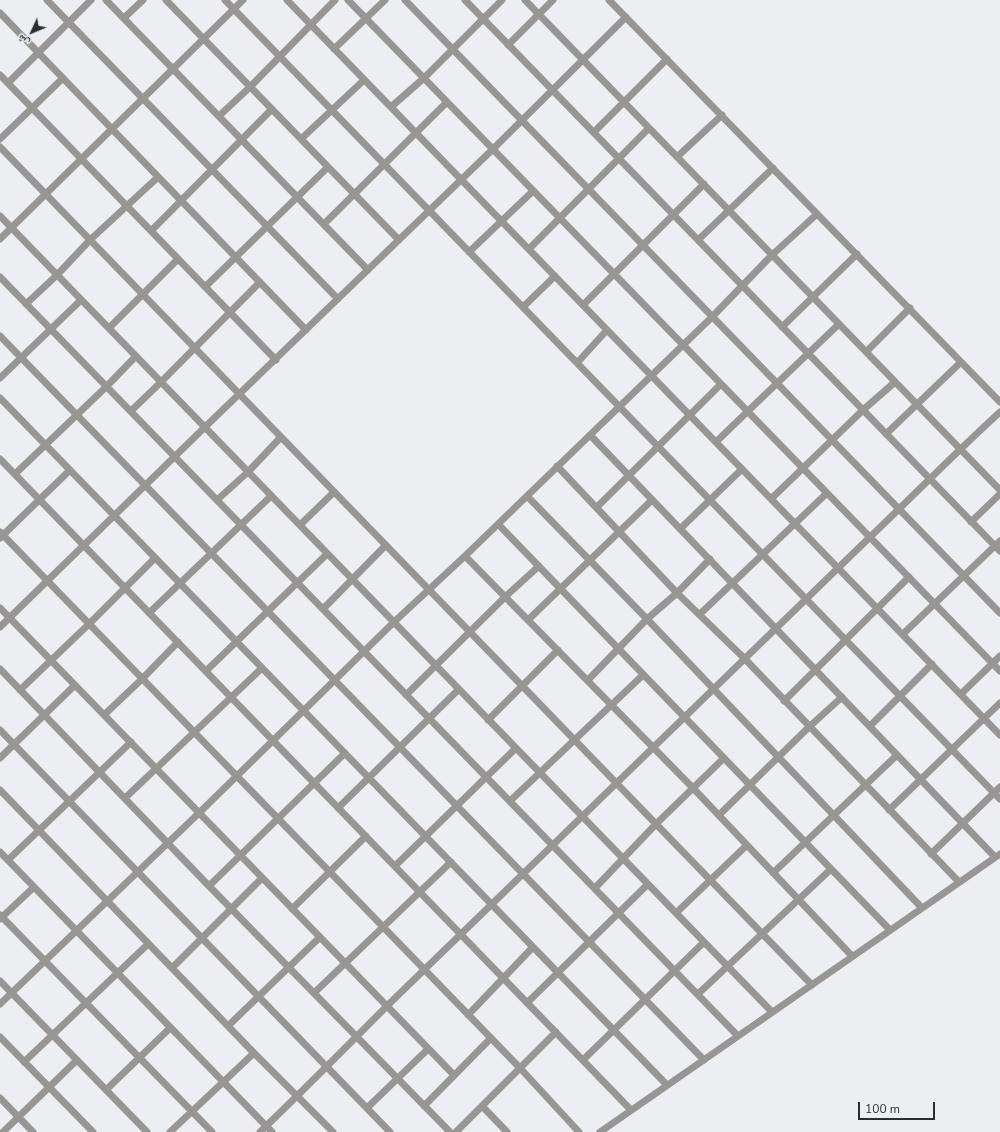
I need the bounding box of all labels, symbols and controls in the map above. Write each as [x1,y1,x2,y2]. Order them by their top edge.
north arrow [12,12,52,52]
text: ش [14,31,32,50]
scale bar [860,1094,937,1120]
text: 100 m [865,1101,900,1117]

